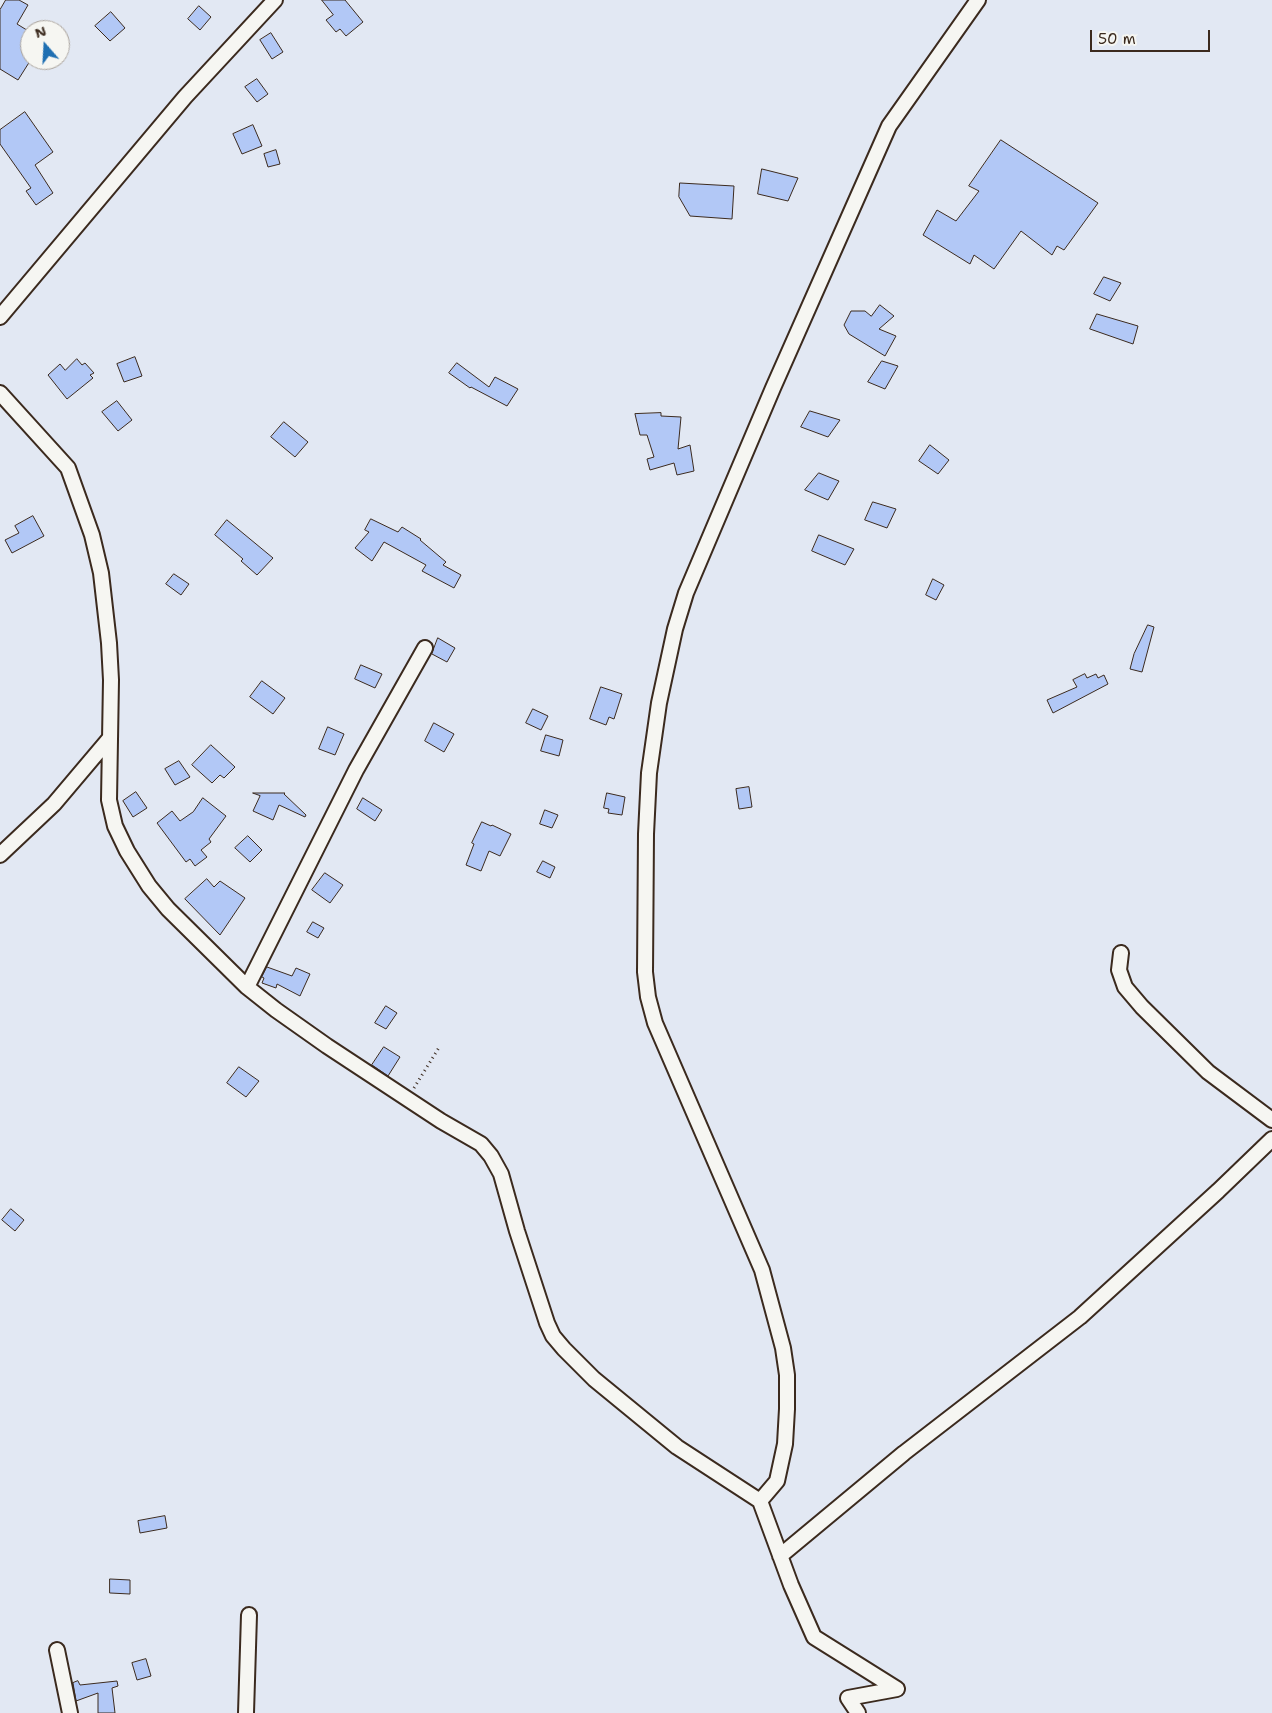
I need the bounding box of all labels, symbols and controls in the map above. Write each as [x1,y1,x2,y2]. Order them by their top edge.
north arrow [20,20,70,70]
scale bar [1092,20,1212,52]
text: N [32,21,49,42]
text: 50 m [1098,29,1136,49]

